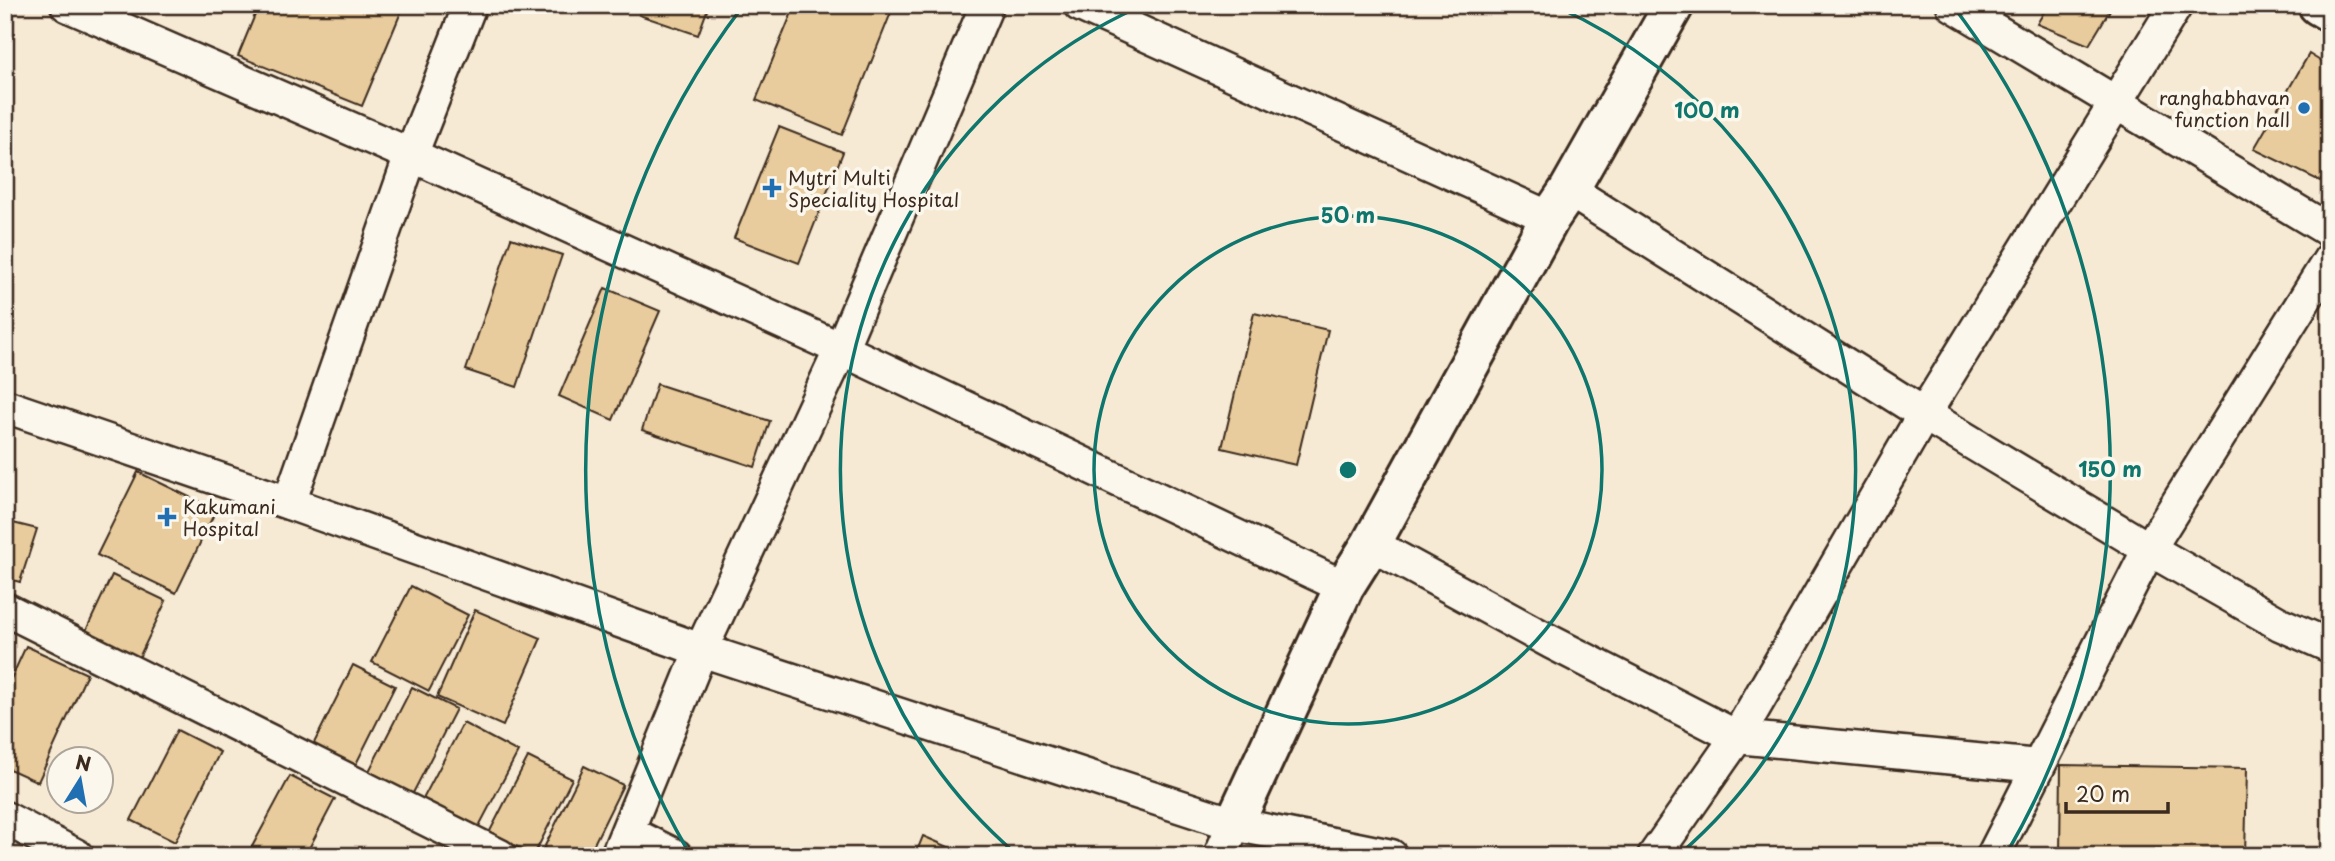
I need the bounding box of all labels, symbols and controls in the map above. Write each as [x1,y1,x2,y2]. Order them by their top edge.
place label: ranghabhavan function hall [2159,83,2290,133]
text: 100 m [1674,93,1740,125]
marker: ranghabhavan function hall [2296,100,2312,116]
place label: Mytri Multi Speciality Hospital [788,163,959,213]
marker: Mytri Multi Speciality Hospital [762,178,782,198]
text: 50 m [1321,198,1375,230]
text: 150 m [2078,452,2142,484]
centre of rings [1336,458,1360,482]
place label: Kakumani Hospital [183,492,276,542]
marker: Kakumani Hospital [157,507,177,527]
north arrow [46,746,116,816]
text: N [73,747,93,778]
scale bar [2066,770,2167,814]
text: 20 m [2076,777,2130,809]

